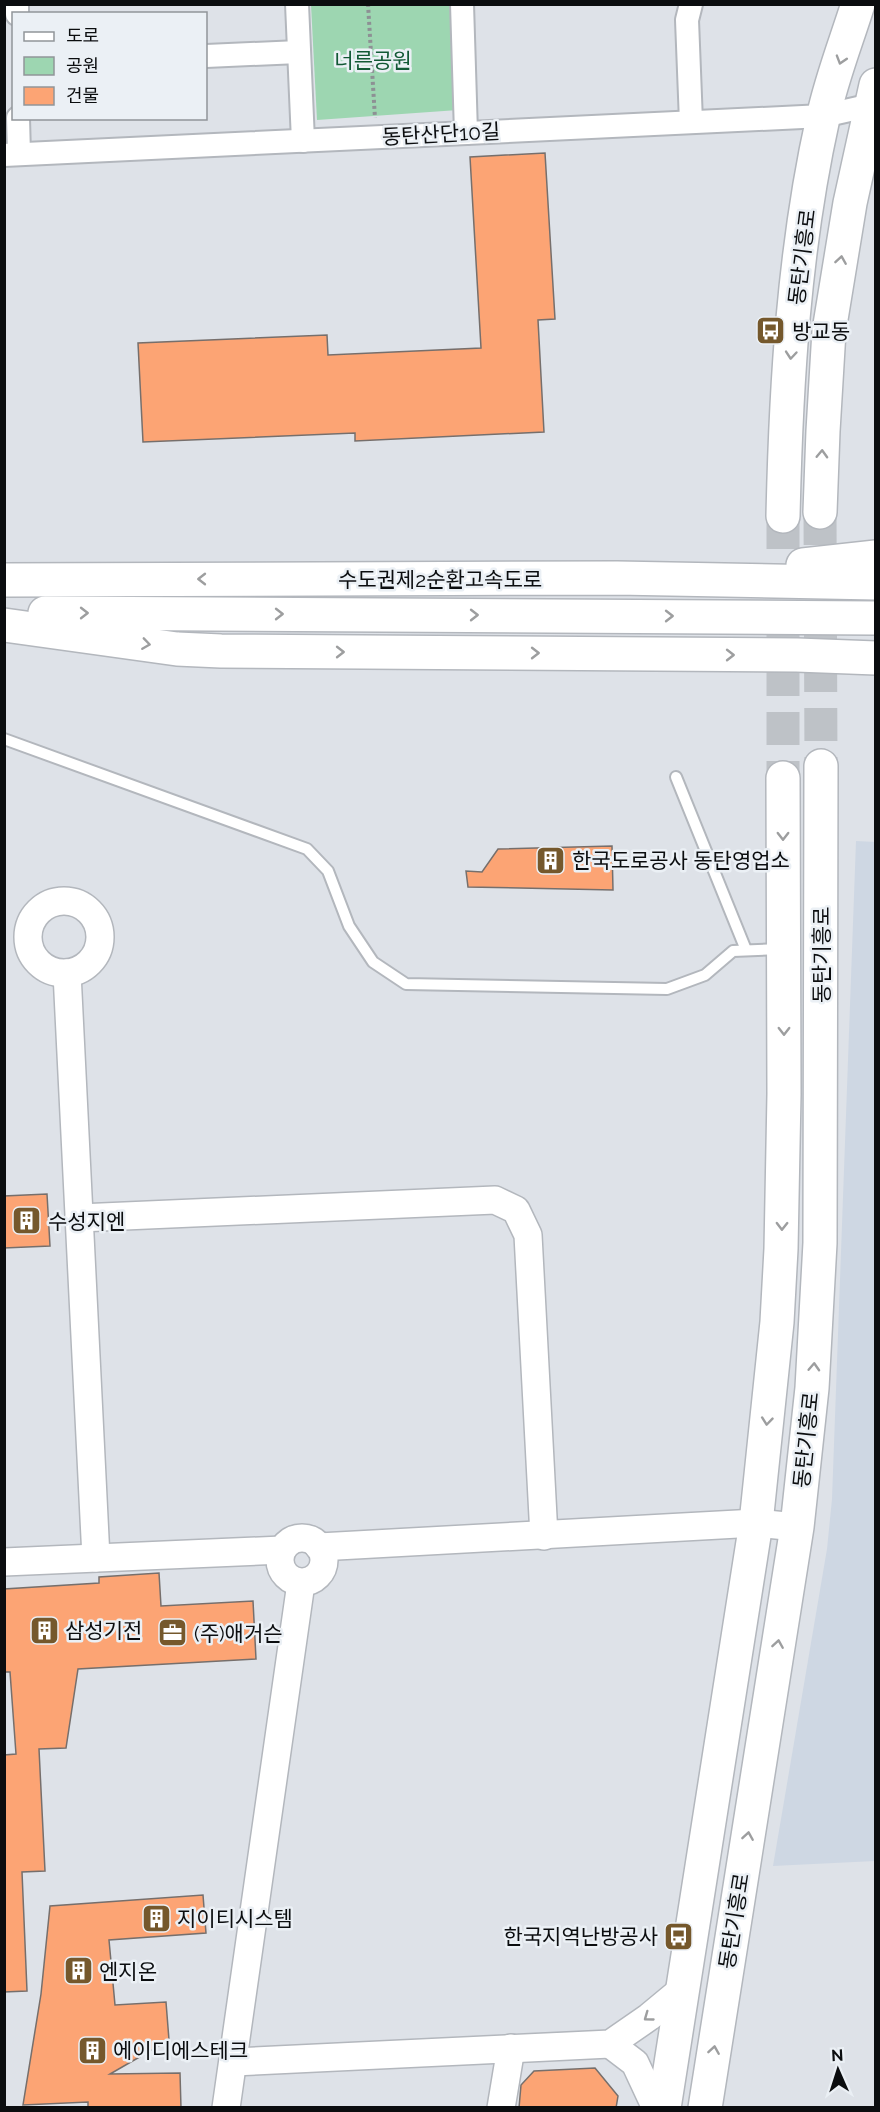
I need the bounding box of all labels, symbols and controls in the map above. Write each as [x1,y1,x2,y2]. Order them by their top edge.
legend [12,12,207,120]
text: 도로 [66,25,99,46]
park label: 너른공원 [334,48,412,73]
one-way arrow [835,54,848,65]
text: 공원 [66,55,99,76]
text: 건물 [66,85,99,106]
street label: 동탄산단10길 [381,118,501,150]
street label: 동탄기흥로 [784,208,820,306]
one-way arrow [834,255,846,264]
bus stop icon: 방교동 [755,315,787,347]
place label: 방교동 [792,319,850,344]
one-way arrow [785,351,798,360]
one-way arrow [816,449,828,458]
street label: 수도권제2순환고속도로 [338,567,542,592]
one-way arrow [197,573,206,585]
one-way arrow [79,607,88,619]
one-way arrow [274,608,283,620]
one-way arrow [469,608,478,621]
one-way arrow [664,610,673,622]
one-way arrow [141,638,150,650]
one-way arrow [336,645,345,658]
one-way arrow [531,647,540,659]
one-way arrow [726,649,735,661]
one-way arrow [777,832,789,841]
building icon: 한국도로공사 동탄영업소 [535,844,567,876]
place label: 한국도로공사 동탄영업소 [572,848,790,873]
street label: 동탄기흥로 [809,907,834,1003]
one-way arrow [778,1027,790,1036]
building icon: 수성지엔 [11,1205,43,1237]
place label: 수성지엔 [48,1209,125,1234]
one-way arrow [776,1222,788,1231]
one-way arrow [807,1363,820,1372]
street label: 동탄기흥로 [789,1391,823,1489]
one-way arrow [761,1416,774,1425]
building icon: 삼성기전 [28,1614,60,1646]
office icon: (주)애거슨 [157,1617,189,1649]
place label: 삼성기전 [65,1618,142,1643]
place label: (주)애거슨 [194,1621,283,1646]
one-way arrow [772,1639,784,1648]
one-way arrow [741,1832,753,1841]
street label: 동탄기흥로 [714,1871,754,1971]
building icon: 지이티시스템 [140,1902,172,1934]
place label: 지이티시스템 [177,1906,293,1931]
bus stop icon: 한국지역난방공사 [663,1920,695,1952]
place label: 한국지역난방공사 [503,1924,658,1949]
building icon: 엔지온 [62,1955,94,1987]
place label: 엔지온 [99,1959,157,1984]
one-way arrow [644,2010,655,2021]
building icon: 에이디에스테크 [76,2034,108,2066]
place label: 에이디에스테크 [113,2038,248,2063]
north arrow [808,2040,868,2100]
one-way arrow [708,2045,720,2054]
text: N [831,2046,844,2065]

